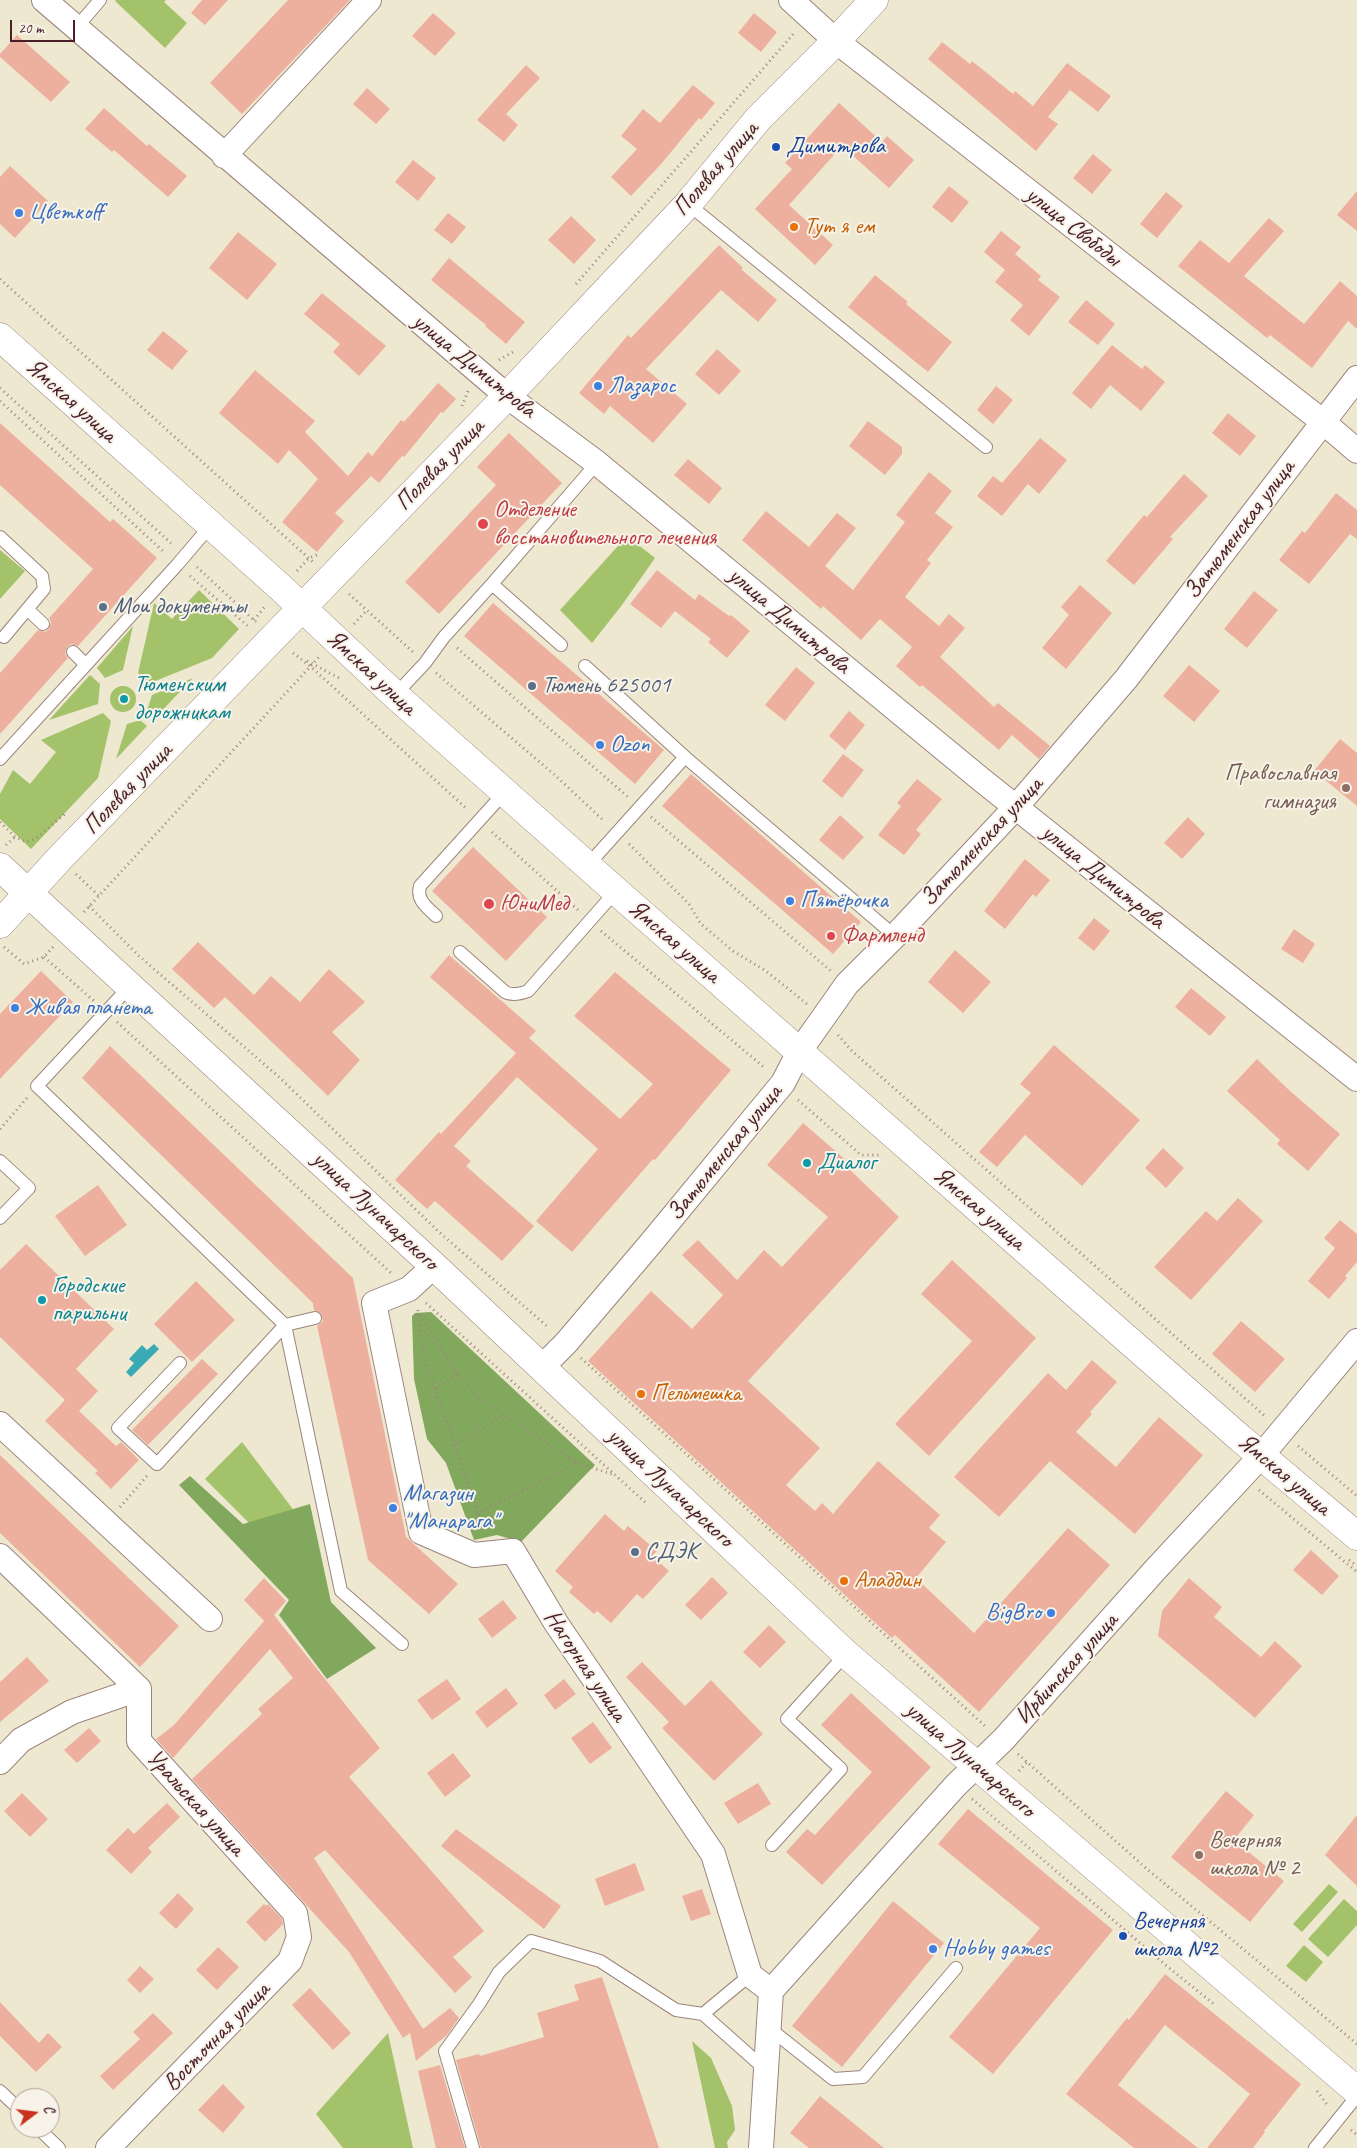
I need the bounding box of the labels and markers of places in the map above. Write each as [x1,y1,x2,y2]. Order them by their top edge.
place label: Димитрова [786,133,885,161]
marker: Димитрова [770,141,782,153]
place label: Цветкоff [29,199,103,227]
marker: Цветкоff [13,207,25,219]
place label: Тут я ем [804,213,875,241]
marker: Тут я ем [788,221,800,233]
place label: Лазарос [608,372,676,400]
marker: Лазарос [592,380,604,392]
place label: Отделение восстановительного лечения [494,496,716,552]
marker: Отделение восстановительного лечения [476,517,490,531]
place label: Мои документы [113,593,246,621]
marker: Мои документы [97,601,109,613]
place label: Тюменским дорожникам [134,671,229,727]
place label: Тюмень 625001 [542,672,670,700]
marker: Тюмень 625001 [526,680,538,692]
marker: Тюменским дорожникам [118,693,130,705]
place label: Ozon [610,731,649,759]
marker: Ozon [594,739,606,751]
place label: Православная гимназия [1224,760,1336,816]
marker: Православная гимназия [1340,782,1352,794]
place label: Пятёрочка [800,887,888,915]
place label: ЮниМед [500,890,569,918]
marker: Пятёрочка [784,895,796,907]
marker: ЮниМед [482,897,496,911]
place label: Фармленд [841,922,923,950]
marker: Фармленд [825,930,837,942]
place label: Живая планета [25,994,151,1022]
marker: Живая планета [9,1002,21,1014]
place label: Диалог [817,1149,876,1177]
marker: Диалог [801,1157,813,1169]
place label: Городские парильни [52,1272,126,1328]
marker: Городские парильни [36,1294,48,1306]
place label: Пельмешка [651,1380,741,1408]
marker: Пельмешка [635,1388,647,1400]
place label: Магазин "Манарага" [403,1480,497,1536]
marker: Магазин "Манарага" [387,1502,399,1514]
place label: СДЭК [645,1538,698,1566]
marker: СДЭК [629,1546,641,1558]
place label: Аладдин [854,1567,921,1595]
marker: Аладдин [838,1575,850,1587]
place label: BigBro [986,1599,1041,1627]
marker: BigBro [1045,1607,1057,1619]
place label: Вечерняя школа № 2 [1209,1827,1299,1883]
marker: Вечерняя школа № 2 [1193,1849,1205,1861]
place label: Вечерняя школа №2 [1133,1908,1218,1964]
marker: Вечерняя школа №2 [1117,1930,1129,1942]
place label: Hobby games [943,1935,1050,1963]
marker: Hobby games [927,1943,939,1955]

